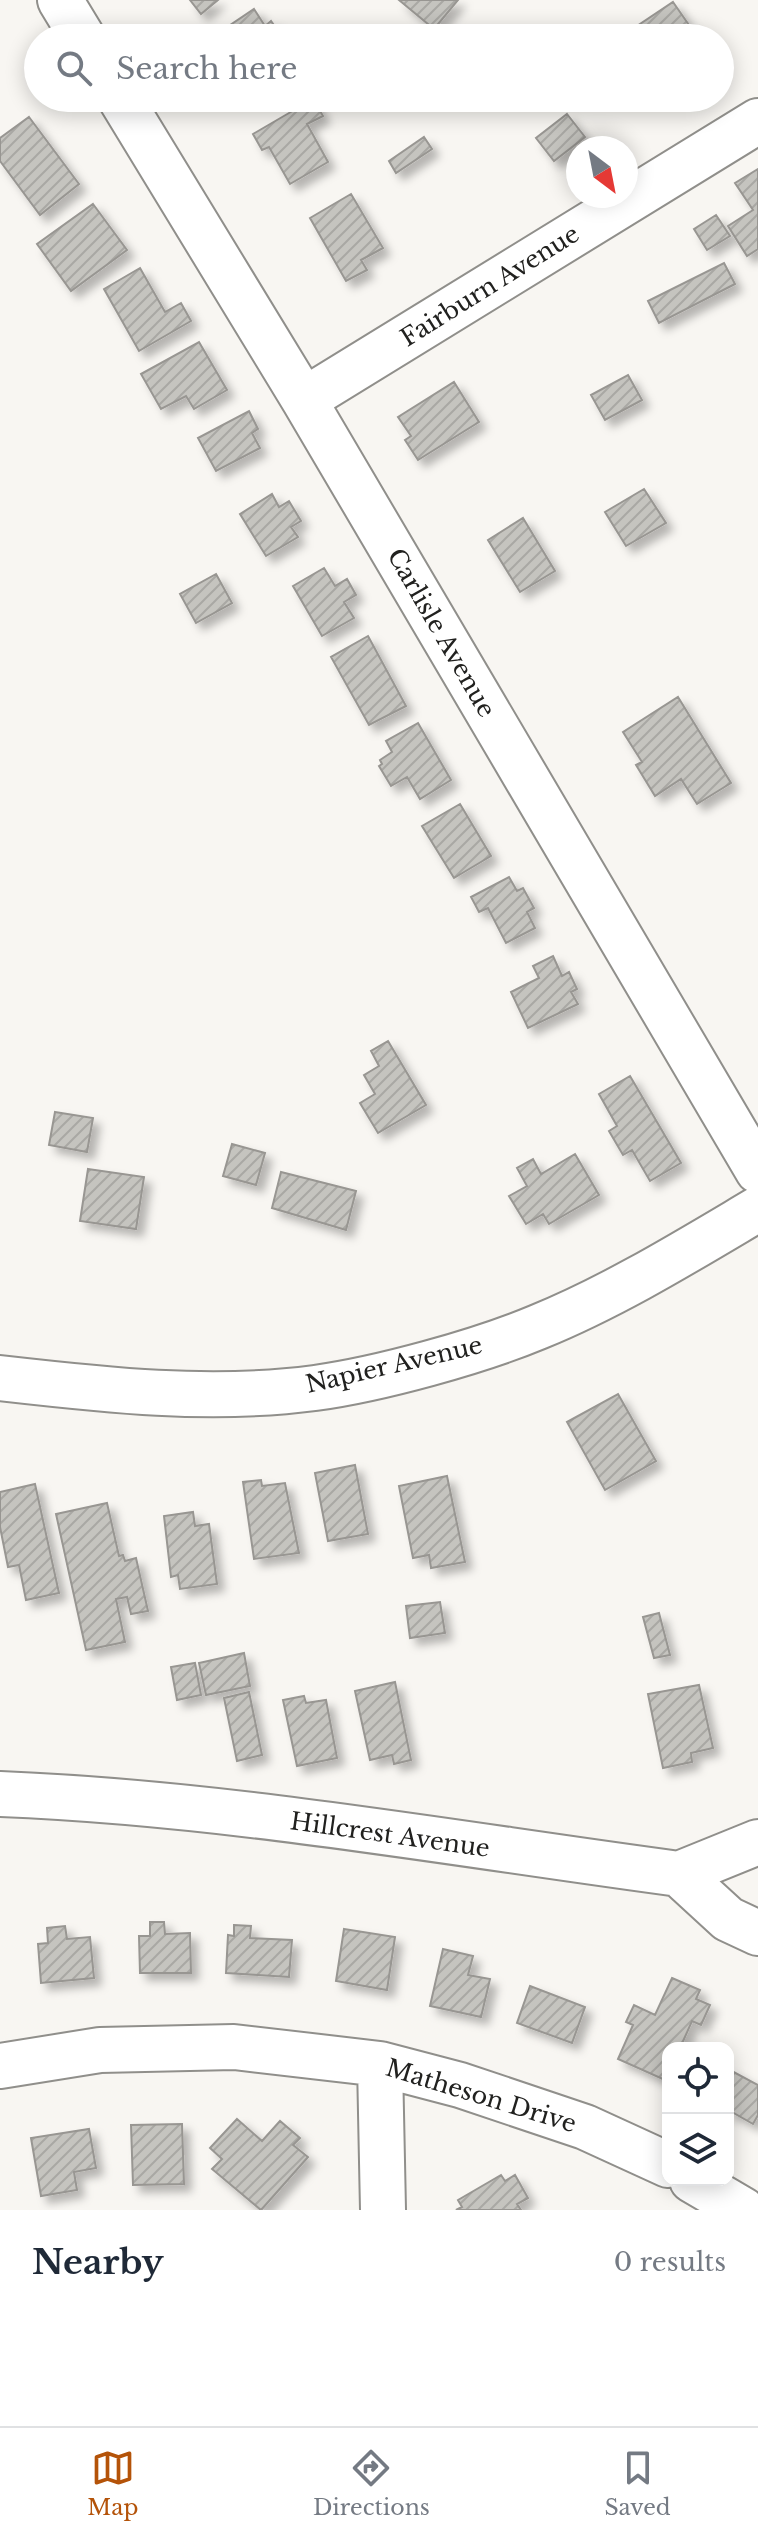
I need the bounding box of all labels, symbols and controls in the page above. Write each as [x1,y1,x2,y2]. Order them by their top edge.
search box [24,24,734,112]
icon: search [52,46,96,90]
text: Search here [116,50,297,87]
north arrow [566,136,638,208]
street label: Fairburn Avenue [395,219,584,352]
street label: Carlisle Avenue [381,543,501,722]
street label: Napier Avenue [303,1330,485,1399]
street label: Hillcrest Avenue [288,1806,492,1863]
map controls [662,2042,734,2186]
button: locate [662,2042,734,2114]
street label: Matheson Drive [383,2053,580,2138]
button: layers [662,2114,734,2186]
text: Nearby [32,2241,164,2283]
text: 0 results [614,2246,726,2278]
tab: Map [87,2446,138,2521]
tab: Directions [313,2446,430,2521]
tab: Saved [604,2446,671,2521]

